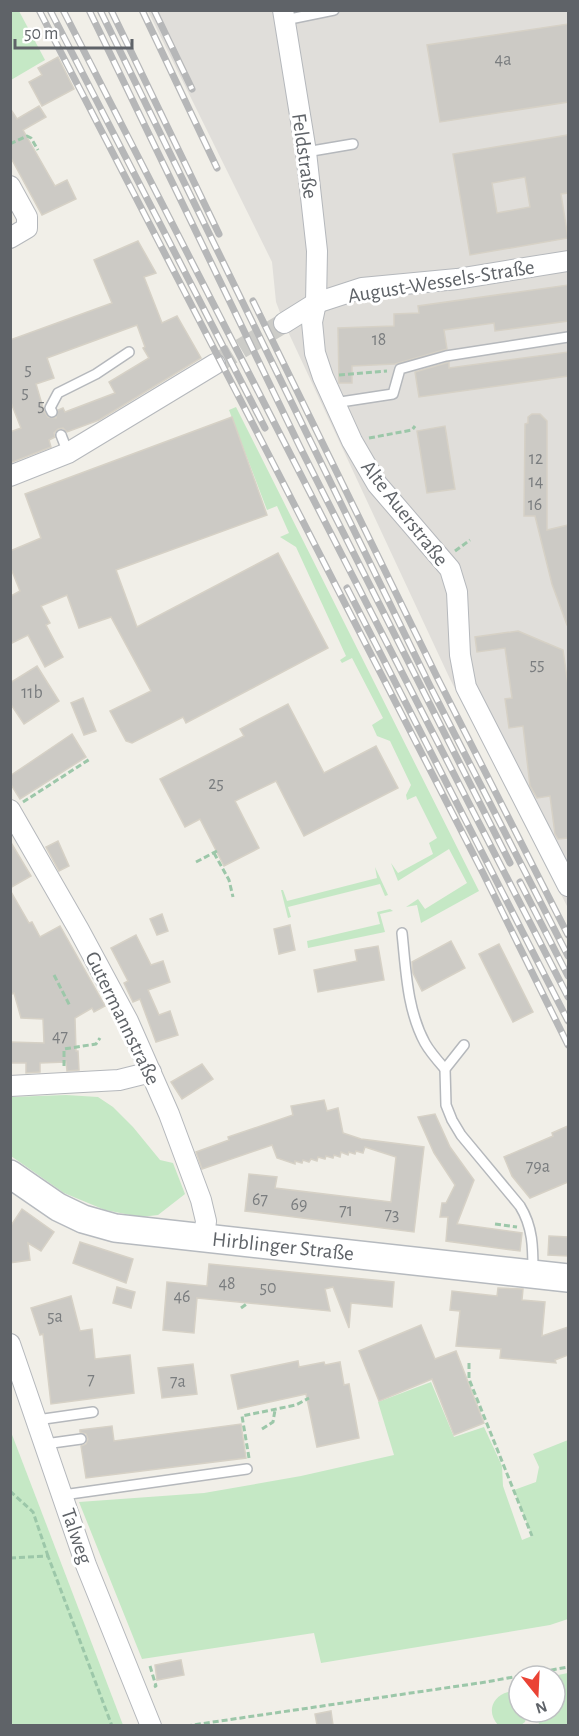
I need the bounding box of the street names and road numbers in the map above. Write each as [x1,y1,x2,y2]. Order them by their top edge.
street label: Feldstraße [288,112,321,200]
street label: August-Wessels-Straße [346,256,536,307]
street label: Alte Auerstraße [357,456,452,570]
street label: Gutermannstraße [81,948,164,1088]
street label: Hirblinger Straße [211,1229,355,1264]
street label: Talweg [57,1506,96,1567]

